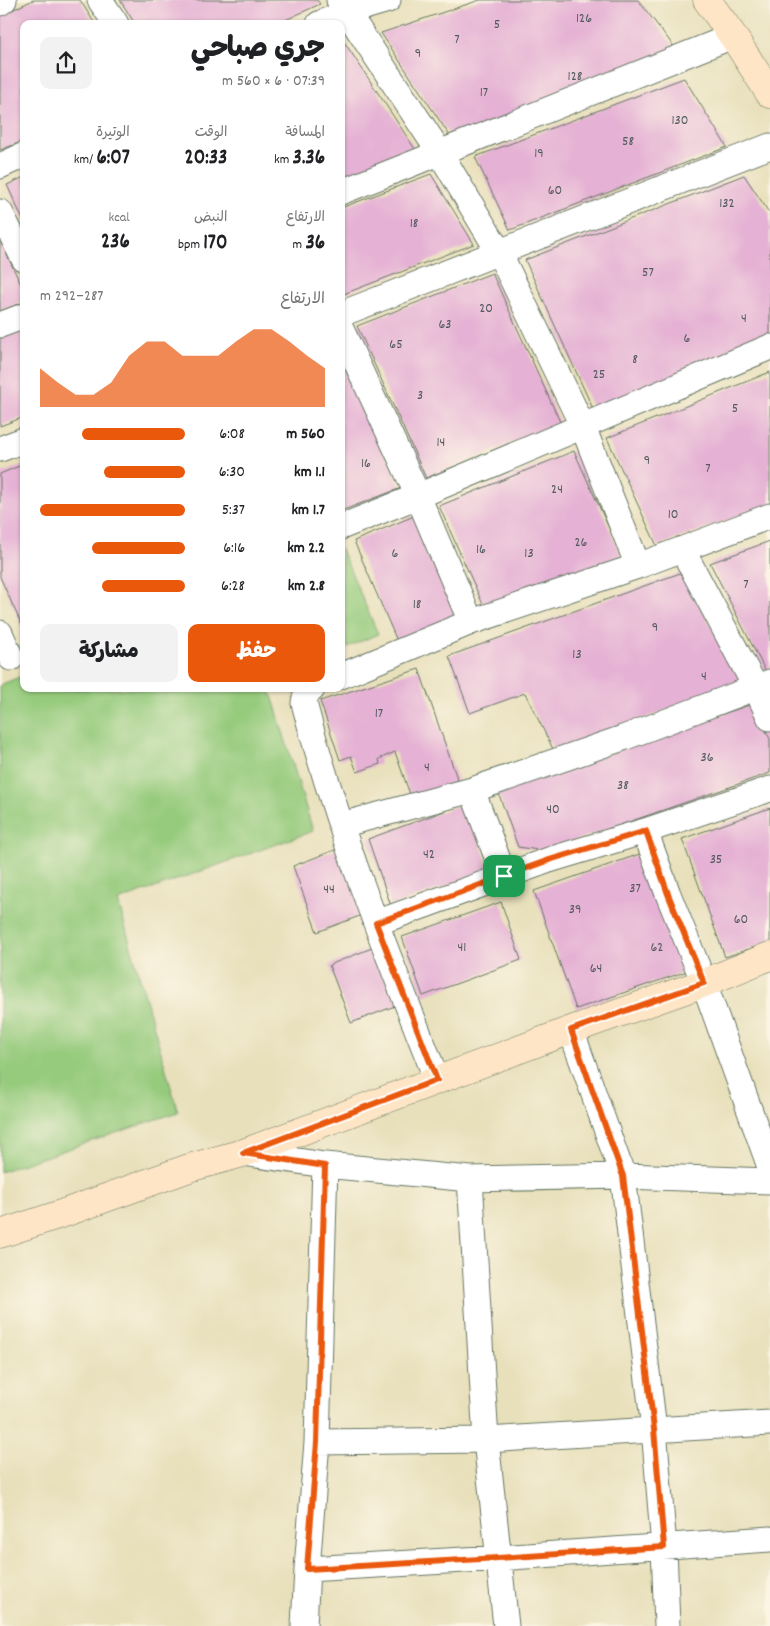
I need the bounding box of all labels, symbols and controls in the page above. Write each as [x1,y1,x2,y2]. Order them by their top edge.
house number: 126 [576,9,592,29]
house number: 5 [494,15,500,35]
house number: 7 [454,30,460,50]
text: جري صباحي [191,31,325,71]
button: share [40,37,92,89]
house number: 9 [415,44,421,64]
house number: 128 [568,67,583,87]
text: 07:39 · 6 × 560 m [222,70,325,93]
house number: 17 [480,83,488,103]
house number: 130 [672,111,688,131]
text: الوتيرة [96,123,130,143]
text: الوقت [195,123,227,143]
text: المسافة [285,123,325,143]
house number: 58 [622,132,634,152]
text: 6:07 [96,144,130,174]
text: 20:33 [185,144,227,174]
text: 3.36 [293,144,325,174]
house number: 19 [534,144,544,164]
text: /km [74,150,96,170]
text: km [274,150,293,170]
house number: 60 [548,181,562,201]
house number: 132 [719,194,735,214]
text: kcal [108,208,130,228]
text: النبض [194,208,227,228]
text: الارتفاع [286,208,325,228]
house number: 18 [410,214,419,234]
text: 236 [101,228,130,258]
text: 170 [203,229,227,259]
text: 36 [305,229,325,259]
text: bpm [178,235,203,255]
text: m [293,235,305,255]
house number: 57 [642,263,654,283]
text: 287–292 m [40,285,103,308]
text: الارتفاع [280,288,325,311]
house number: 20 [479,299,493,319]
house number: 4 [741,309,747,329]
house number: 63 [438,315,452,335]
house number: 6 [684,329,691,349]
house number: 65 [389,335,403,355]
house number: 8 [632,350,638,370]
house number: 25 [593,365,605,385]
house number: 3 [417,386,423,406]
house number: 5 [732,399,738,419]
text: 6:08 [219,423,245,446]
text: 560 m [286,423,325,446]
house number: 14 [437,433,445,453]
house number: 9 [644,451,650,471]
house number: 16 [361,454,371,474]
house number: 7 [705,459,711,479]
text: 6:30 [219,461,245,484]
text: 1.1 km [294,461,325,484]
house number: 24 [551,480,563,500]
text: 5:37 [222,499,245,522]
text: 1.7 km [291,499,325,522]
house number: 10 [668,505,678,525]
house number: 26 [575,533,588,553]
text: 6:16 [223,537,245,560]
text: 2.2 km [287,537,325,560]
house number: 16 [476,540,486,560]
house number: 6 [392,544,399,564]
house number: 13 [524,544,534,564]
text: 6:28 [221,575,245,598]
text: 2.8 km [288,575,325,598]
house number: 7 [743,575,749,595]
house number: 18 [413,595,422,615]
house number: 9 [652,618,658,638]
button: مشاركة [40,624,178,682]
button: حفظ [188,624,325,682]
house number: 13 [572,645,582,665]
house number: 4 [701,667,707,687]
house number: 17 [375,704,383,724]
house number: 36 [700,748,714,768]
house number: 4 [424,758,430,778]
house number: 38 [617,776,629,796]
house number: 40 [546,800,560,820]
house number: 42 [423,845,435,865]
house number: 35 [710,850,722,870]
pin [483,855,525,897]
icon: arrive [490,862,518,890]
house number: 37 [629,879,641,899]
house number: 44 [323,880,335,900]
house number: 39 [569,900,581,920]
house number: 60 [734,910,748,930]
house number: 41 [458,938,466,958]
house number: 62 [651,938,663,958]
house number: 64 [590,959,602,979]

